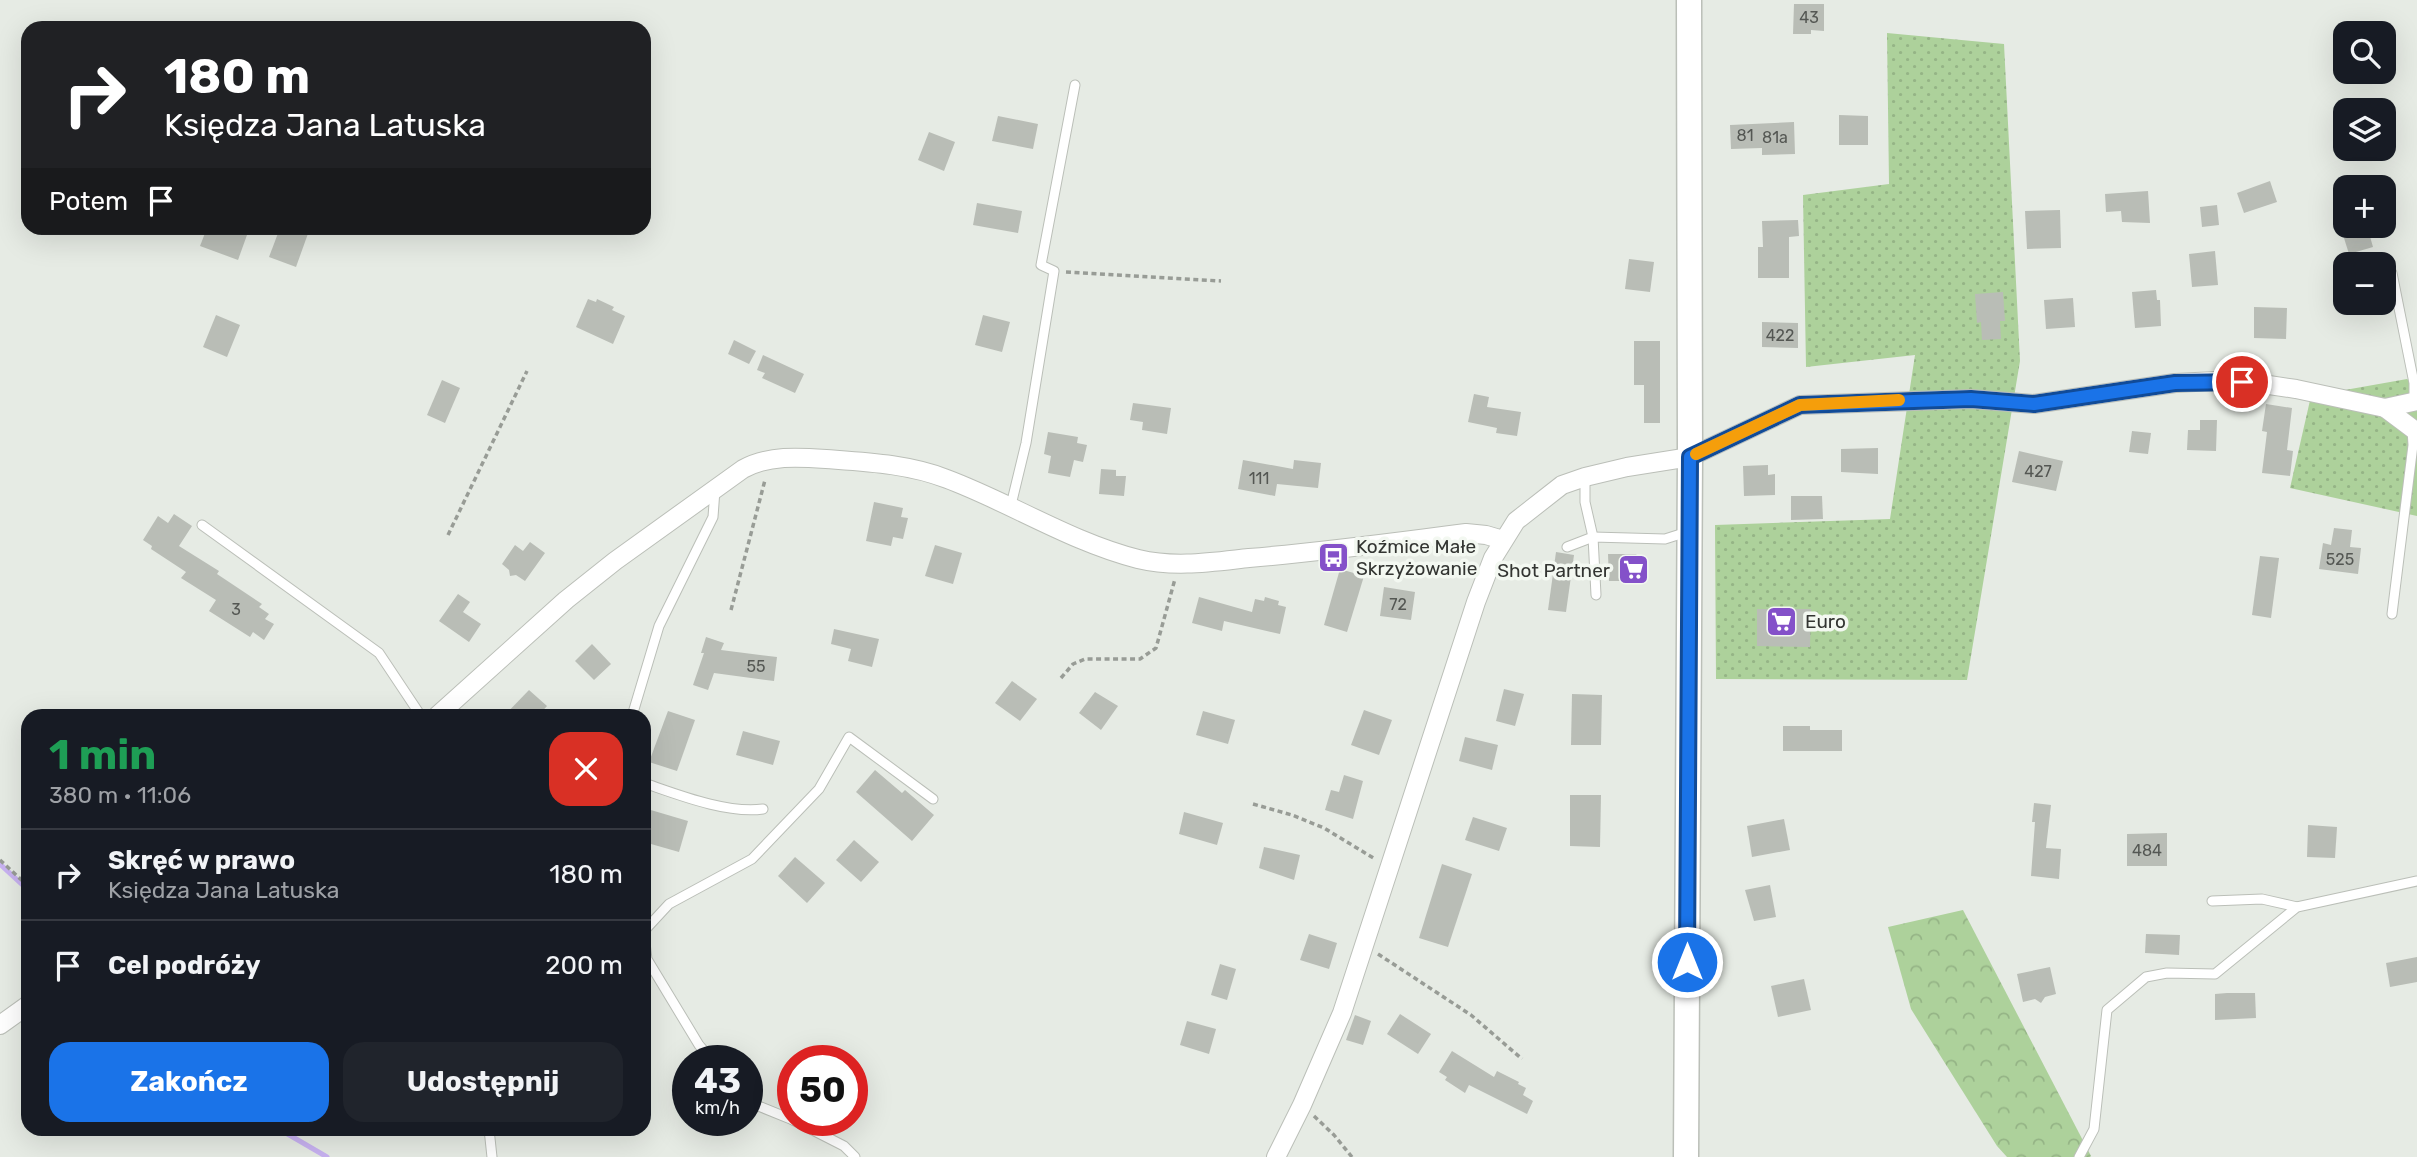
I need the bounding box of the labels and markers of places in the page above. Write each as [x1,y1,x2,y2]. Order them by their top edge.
pin [2212,352,2272,412]
place label: Koźmice Małe Skrzyżowanie [1356,535,1477,580]
bus stop icon: Koźmice Małe Skrzyżowanie [1316,540,1350,574]
supermarket icon: Shot Partner [1616,553,1650,587]
place label: Shot Partner [1497,559,1611,582]
supermarket icon: Euro [1765,604,1799,638]
place label: Euro [1805,610,1846,633]

